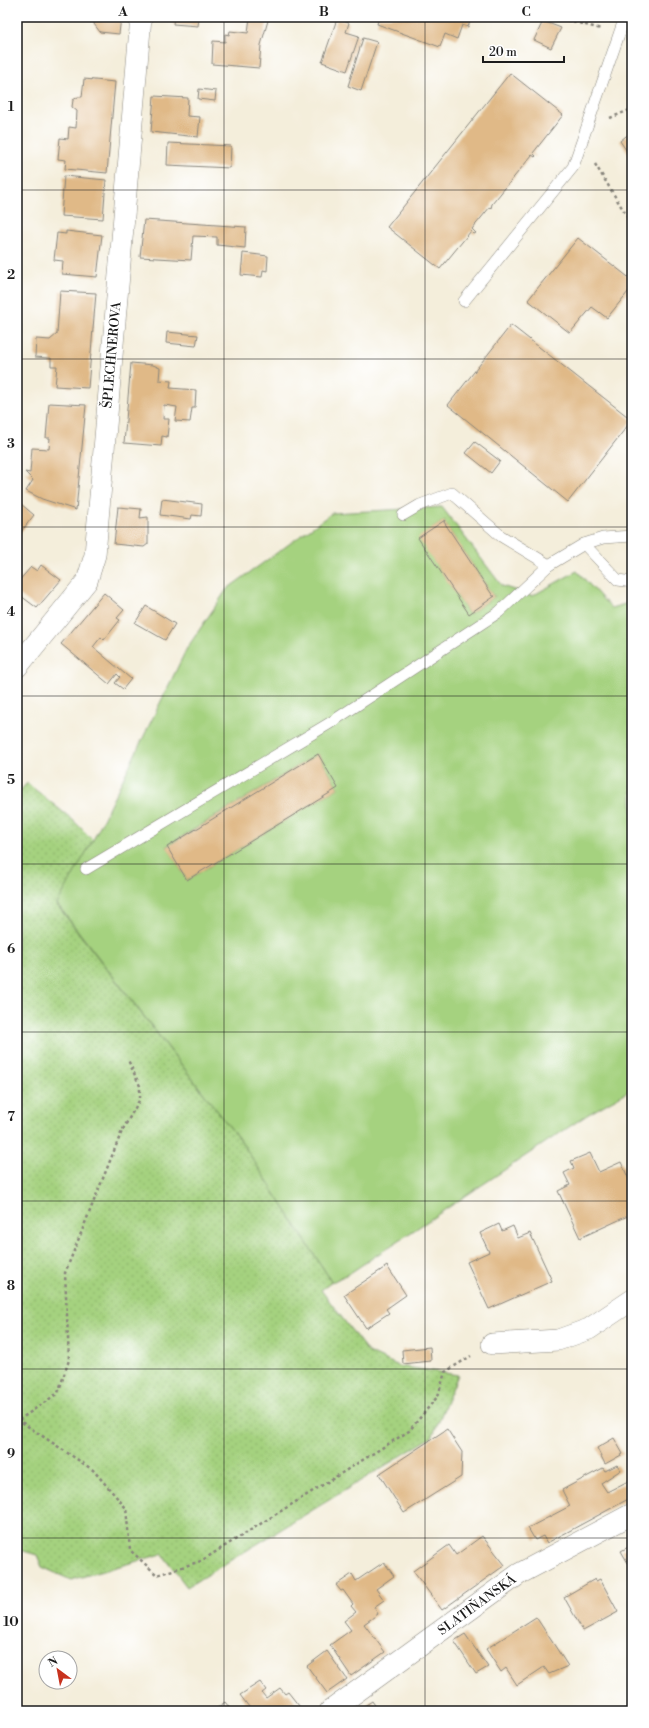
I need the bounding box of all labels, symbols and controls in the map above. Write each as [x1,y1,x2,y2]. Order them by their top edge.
text: A [117,4,128,20]
text: B [319,4,329,20]
text: C [521,4,531,20]
scale bar [483,38,564,64]
text: 20 m [489,45,517,60]
text: 1 [8,99,15,115]
text: 2 [7,267,15,283]
street label: ŠPLECHNEROVA [98,300,125,409]
text: 3 [7,436,15,452]
text: 4 [7,604,16,620]
text: 5 [7,772,15,788]
text: 6 [7,941,15,957]
text: 7 [7,1109,15,1125]
text: 8 [7,1278,15,1294]
text: 9 [7,1446,15,1462]
street label: SLATIŇANSKÁ [434,1570,520,1639]
text: 10 [3,1614,19,1630]
north arrow [38,1650,78,1690]
text: N [46,1654,61,1671]

